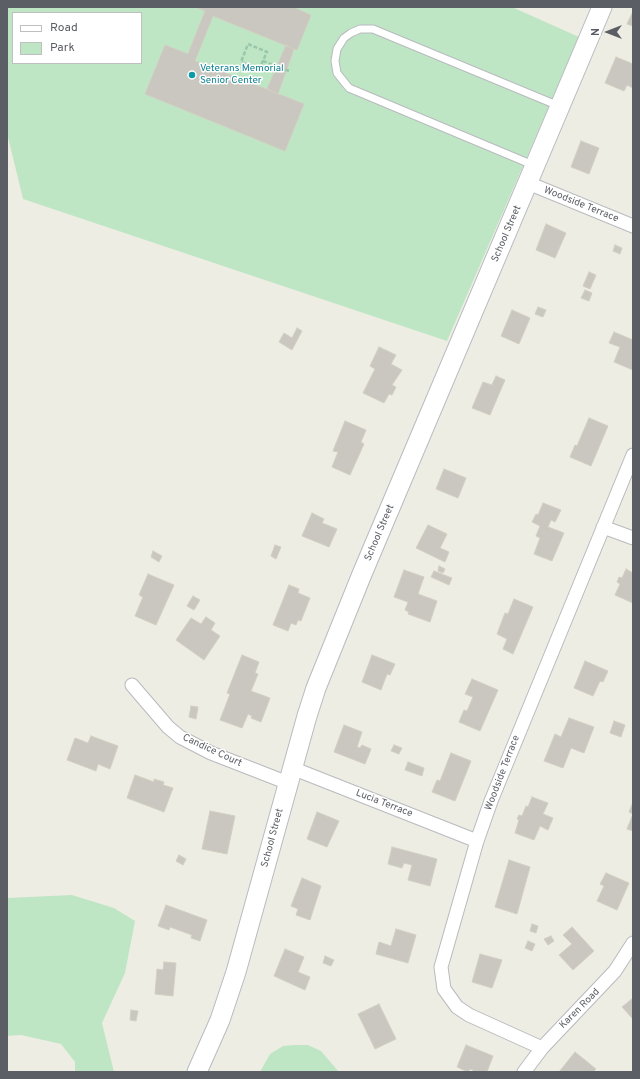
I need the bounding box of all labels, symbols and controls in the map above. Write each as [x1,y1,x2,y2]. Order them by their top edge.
legend [12,12,142,64]
north arrow [588,12,628,52]
text: Road [50,20,78,36]
text: N [589,28,603,36]
text: Park [50,40,75,56]
place label: Veterans Memorial Senior Center [200,63,284,86]
marker: Veterans Memorial Senior Center [187,70,197,80]
street label: Woodside Terrace [542,185,620,225]
street label: School Street [490,204,524,264]
street label: School Street [363,503,397,563]
street label: Candice Court [180,732,244,770]
street label: Woodside Terrace [483,734,523,812]
street label: Lucia Terrace [354,788,414,820]
street label: School Street [259,807,287,869]
street label: Karen Road [557,986,603,1032]

